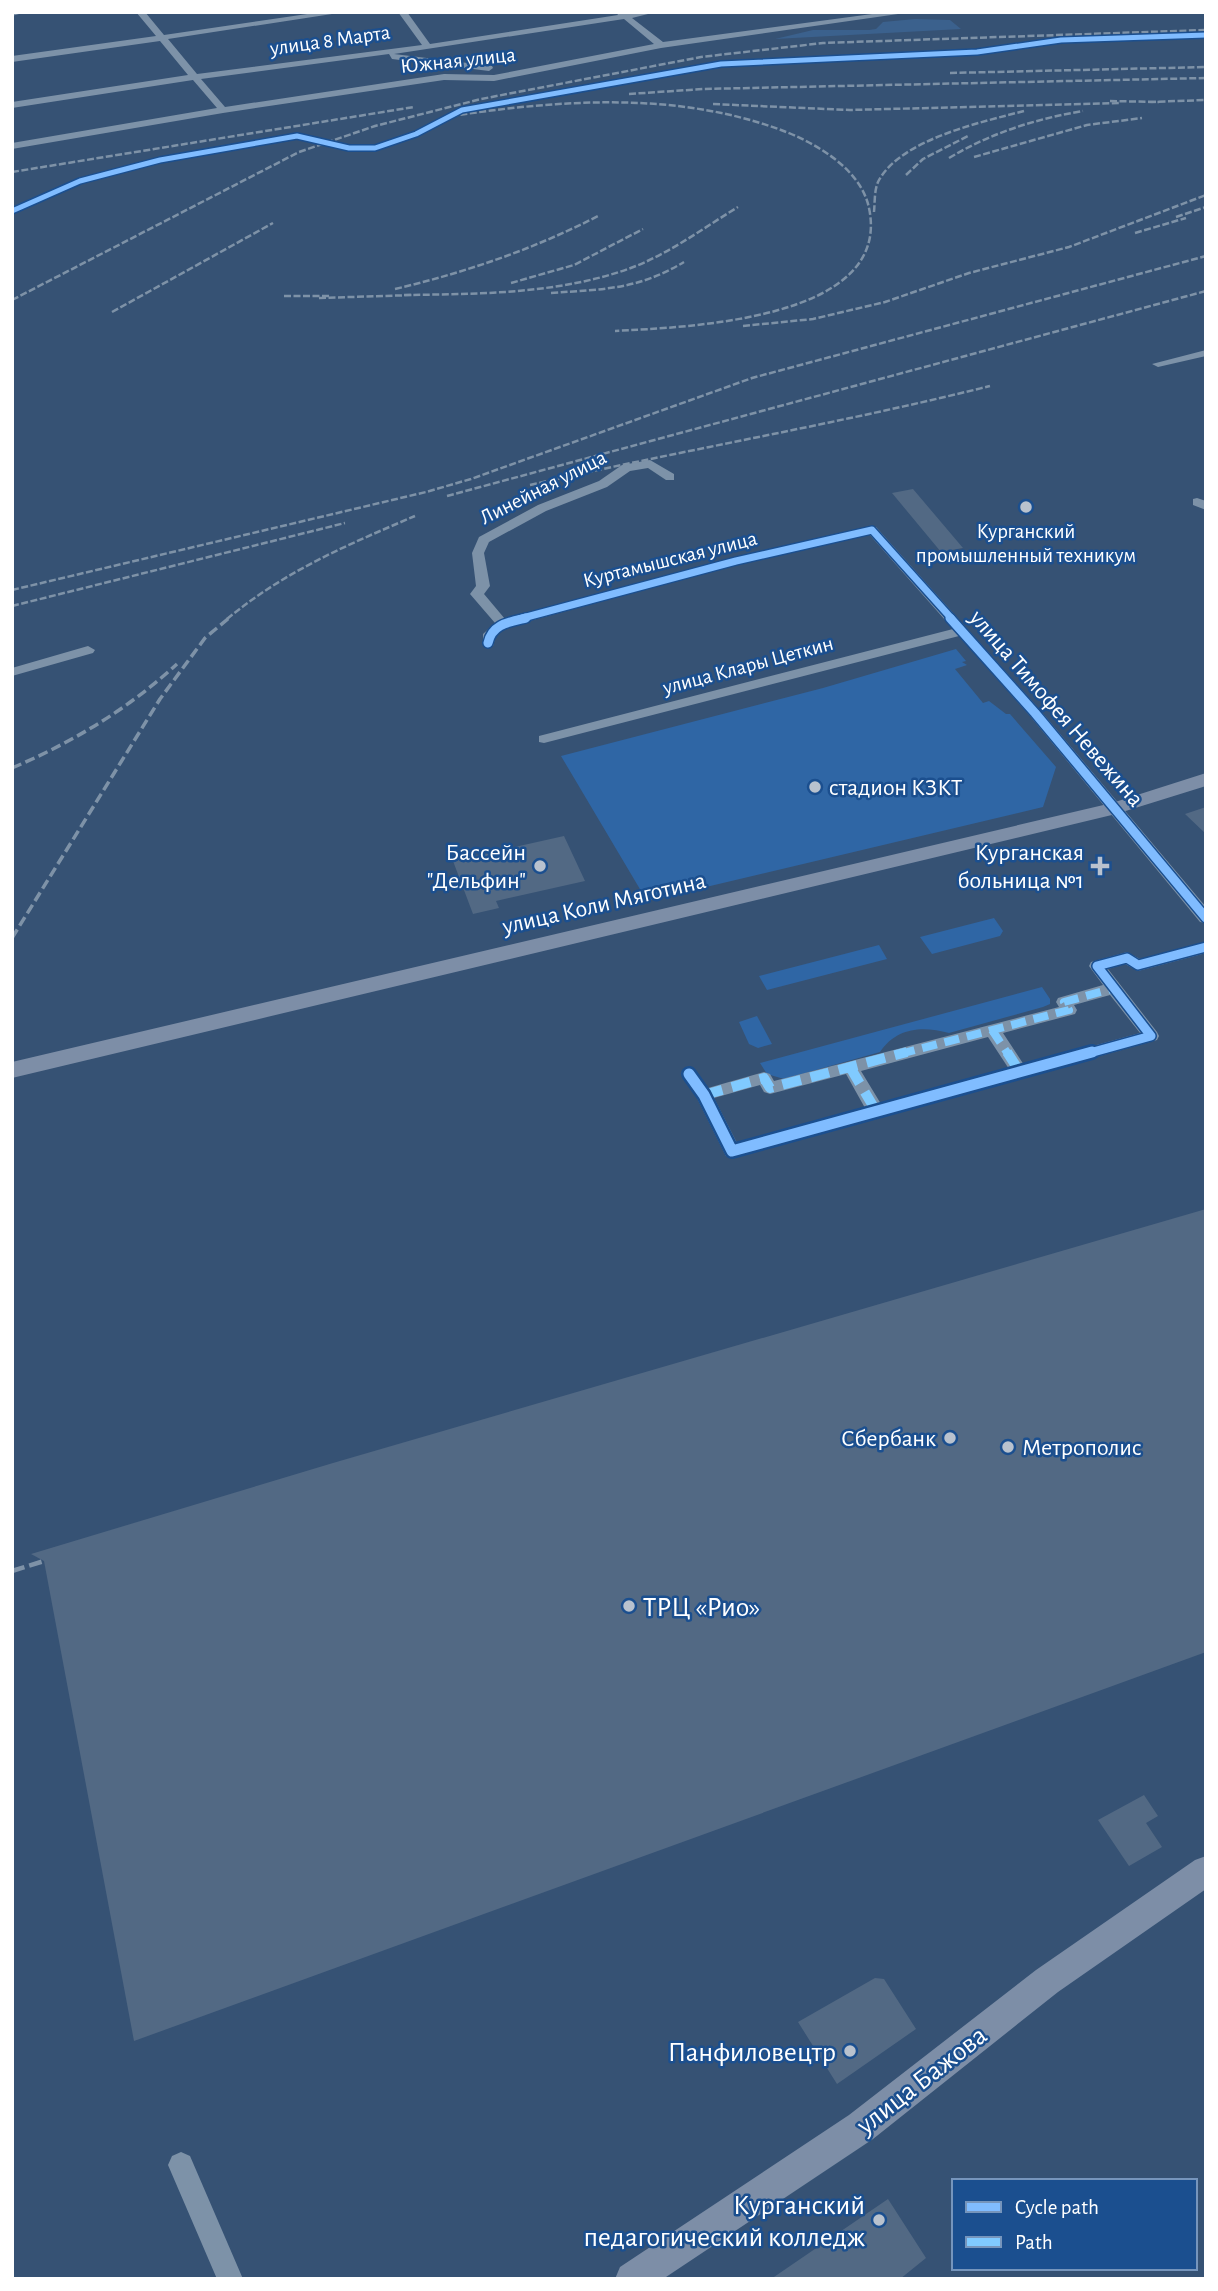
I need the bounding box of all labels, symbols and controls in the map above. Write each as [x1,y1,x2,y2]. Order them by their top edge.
street label: улица 8 Марта [268,22,392,59]
street label: Южная улица [399,44,517,77]
street label: Линейная улица [477,446,610,528]
marker: Курганский промышленный техникум [1018,499,1034,515]
place label: Курганский промышленный техникум [916,521,1136,566]
street label: Куртамышская улица [581,528,760,591]
street label: улица Тимофея Невежина [964,605,1148,812]
street label: улица Клары Цеткин [660,633,836,699]
place label: стадион КЗКТ [829,776,963,800]
marker: стадион КЗКТ [807,779,823,795]
place label: Бассейн "Дельфин" [427,841,526,893]
place label: Курганская больница №1 [957,841,1084,893]
marker: Курганская больница №1 [1090,856,1110,876]
marker: Бассейн "Дельфин" [532,858,548,874]
street label: улица Коли Мяготина [499,869,708,939]
place label: Сбербанк [841,1427,936,1451]
marker: Сбербанк [942,1430,958,1446]
place label: Метрополис [1022,1436,1142,1460]
marker: Метрополис [1000,1439,1016,1455]
place label: ТРЦ «Рио» [643,1594,760,1622]
marker: ТРЦ «Рио» [621,1598,637,1614]
street label: улица Бажова [851,2021,993,2140]
place label: Панфиловецтр [668,2039,836,2067]
marker: Панфиловецтр [842,2043,858,2059]
legend [952,2179,1197,2270]
place label: Курганский педагогический колледж [583,2192,865,2252]
text: Cycle path [1015,2197,1099,2218]
marker: Курганский педагогический колледж [871,2212,887,2228]
text: Path [1015,2232,1053,2253]

